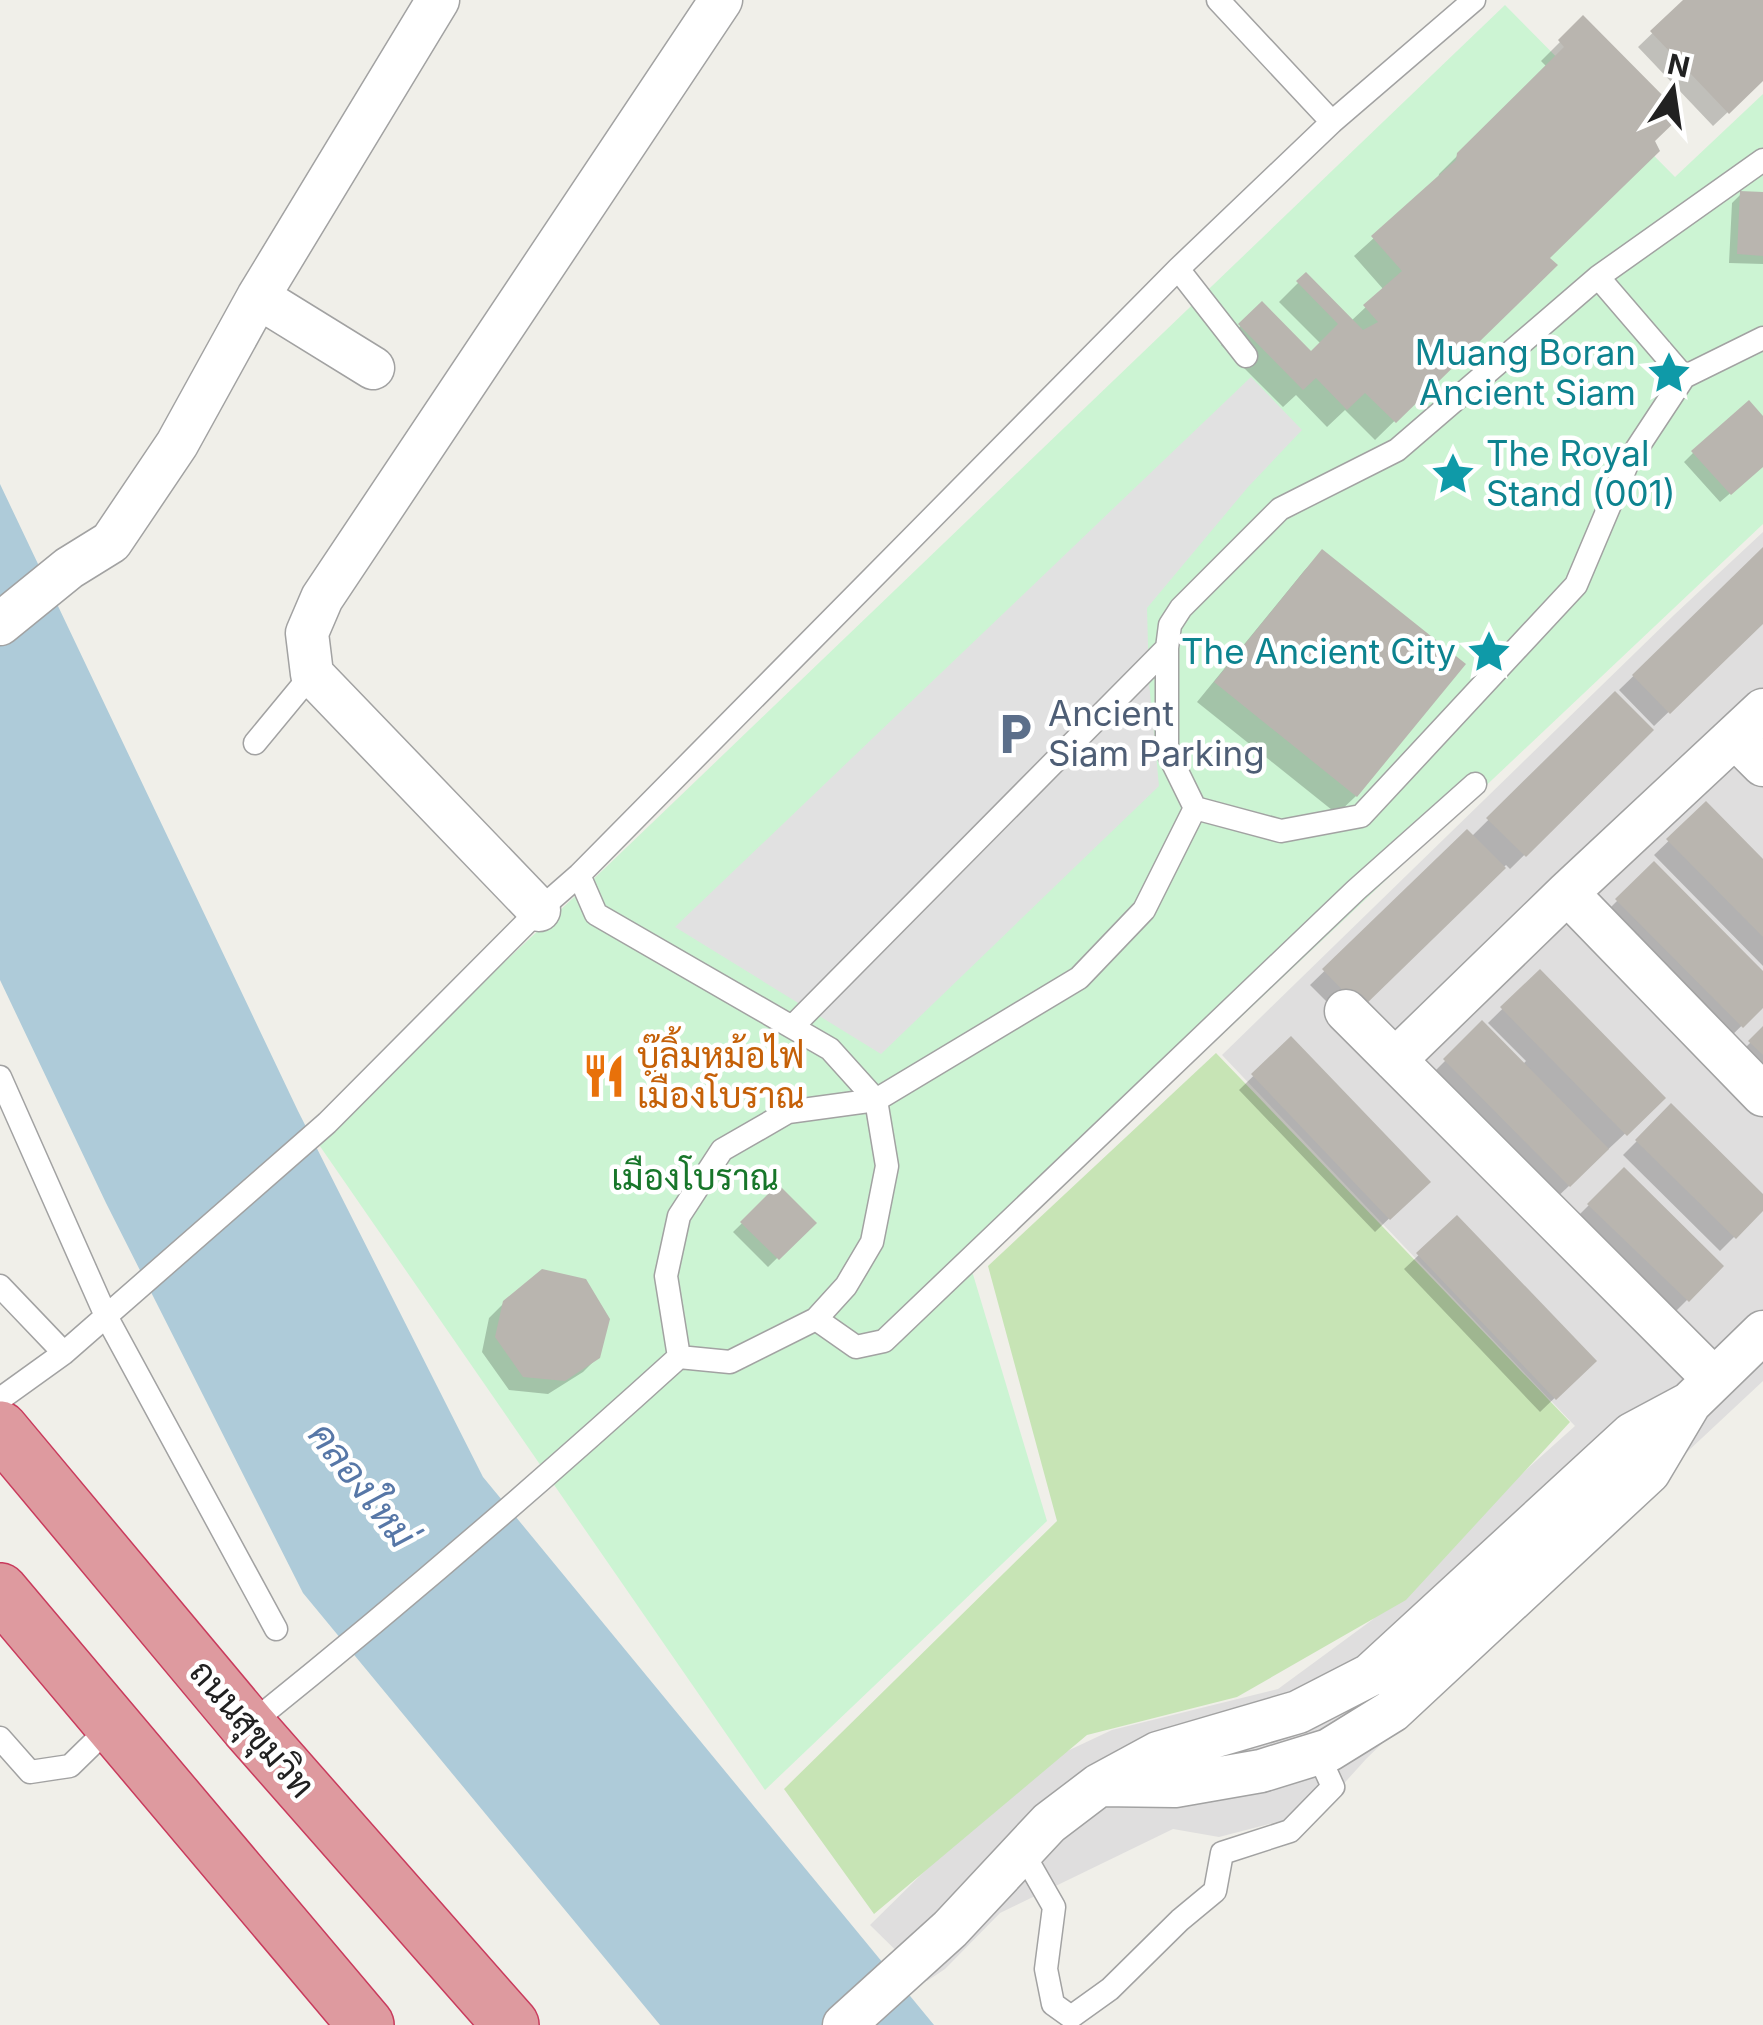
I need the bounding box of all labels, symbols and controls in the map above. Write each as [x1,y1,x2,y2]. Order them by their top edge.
north arrow [1623,40,1723,140]
text: N [1664,47,1693,85]
place label: Muang Boran Ancient Siam [1415,331,1636,413]
place icon: Muang Boran Ancient Siam [1645,349,1693,397]
place label: The Royal Stand (001) [1486,432,1676,514]
place icon: The Royal Stand (001) [1429,450,1477,498]
place icon: The Ancient City [1465,628,1513,676]
place label: The Ancient City [1181,630,1456,672]
place label: Ancient Siam Parking [1048,692,1265,774]
parking icon: Ancient Siam Parking [991,710,1039,758]
place label: บู๊ลิ้มหม้อไฟ เมืองโบราณ [637,1025,805,1116]
restaurant icon: บู๊ลิ้มหม้อไฟ เมืองโบราณ [580,1052,628,1100]
park label: เมืองโบราณ [611,1155,779,1198]
water label: คลองใหม่ [299,1412,427,1558]
street label: ถนนสุขุมวิท [179,1651,324,1808]

